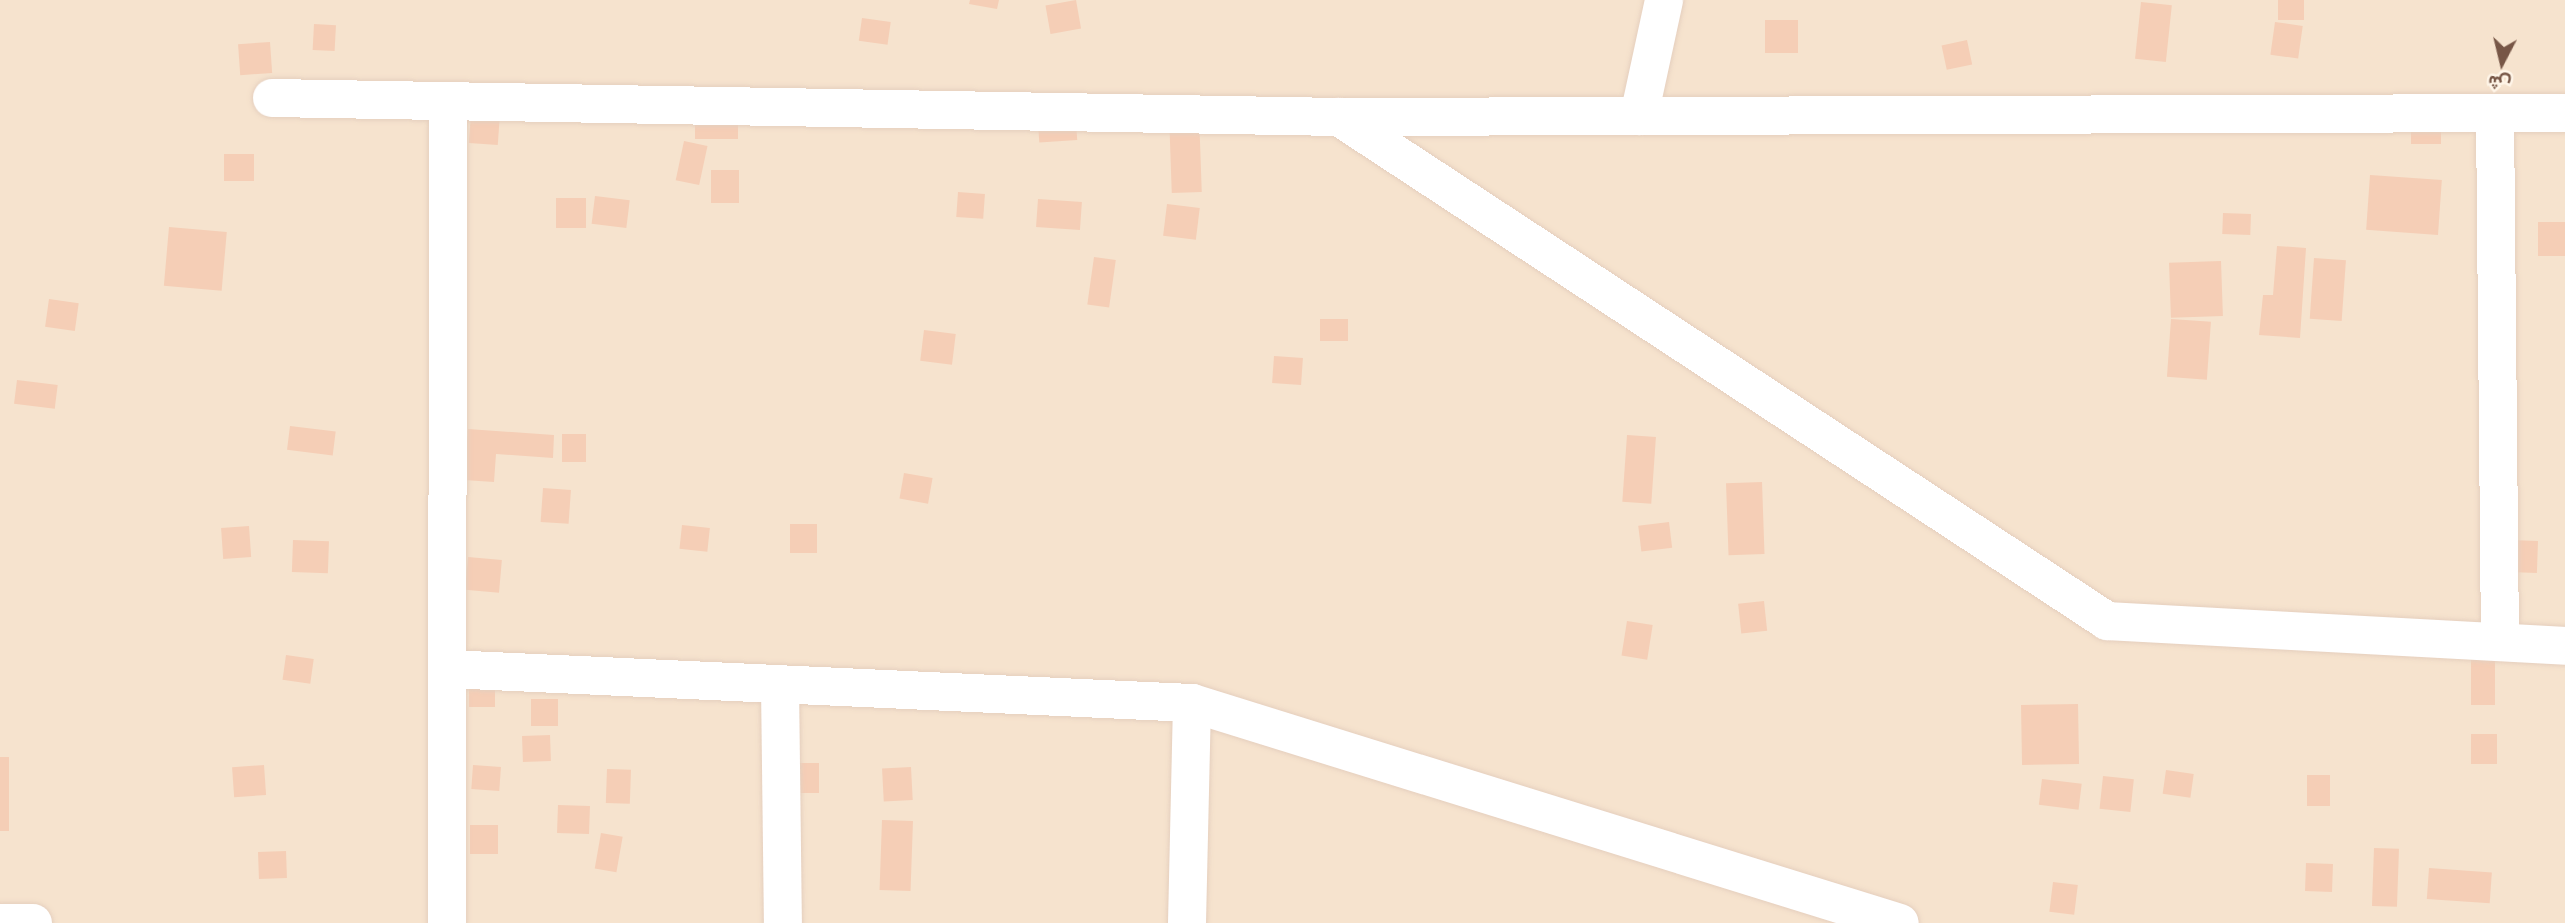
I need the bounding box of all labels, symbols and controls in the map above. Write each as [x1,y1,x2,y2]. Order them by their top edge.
north arrow [2467,28,2537,98]
text: ش [2487,72,2512,97]

